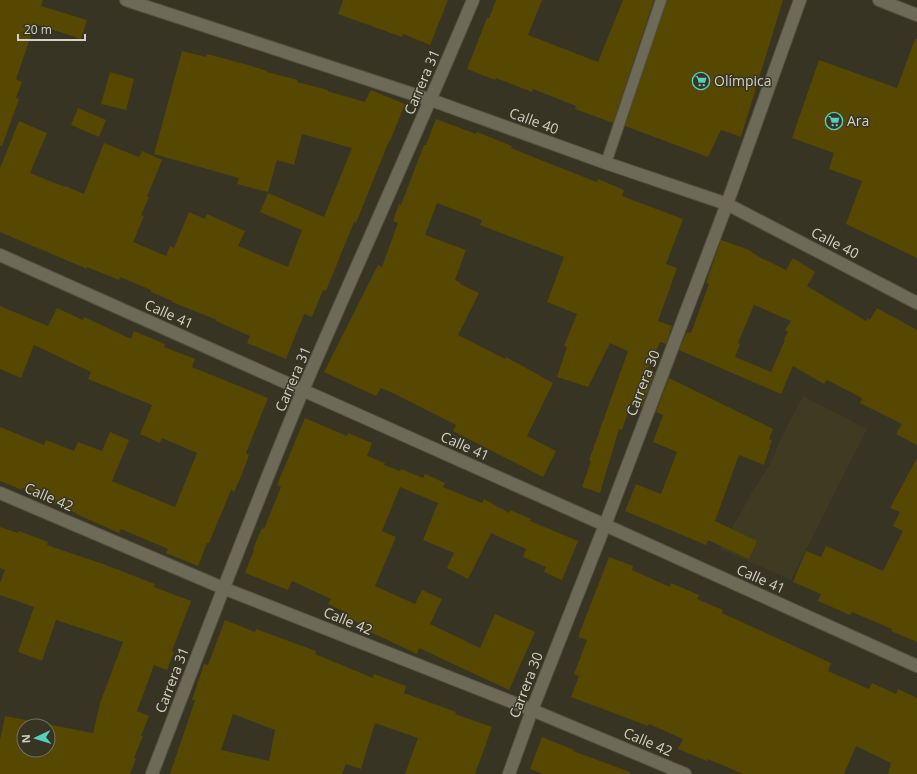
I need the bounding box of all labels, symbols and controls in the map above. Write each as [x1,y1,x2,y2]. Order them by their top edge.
scale bar [18,16,85,42]
text: 20 m [24,21,52,38]
street label: Carrera 31 [399,46,444,117]
supermarket icon: Olímpica [691,71,711,91]
place label: Olímpica [714,71,772,90]
street label: Calle 40 [507,103,561,138]
supermarket icon: Ara [824,111,844,131]
place label: Ara [847,111,869,130]
street label: Calle 40 [808,222,862,263]
street label: Calle 41 [142,294,196,333]
street label: Carrera 31 [270,343,315,414]
street label: Carrera 30 [621,347,664,418]
street label: Calle 41 [438,426,492,465]
street label: Calle 42 [22,478,76,515]
street label: Calle 41 [734,559,788,598]
street label: Calle 42 [321,602,375,639]
street label: Carrera 31 [150,644,193,715]
street label: Carrera 30 [504,649,547,720]
north arrow [16,718,56,758]
street label: Calle 42 [621,723,675,760]
text: N [18,734,33,744]

